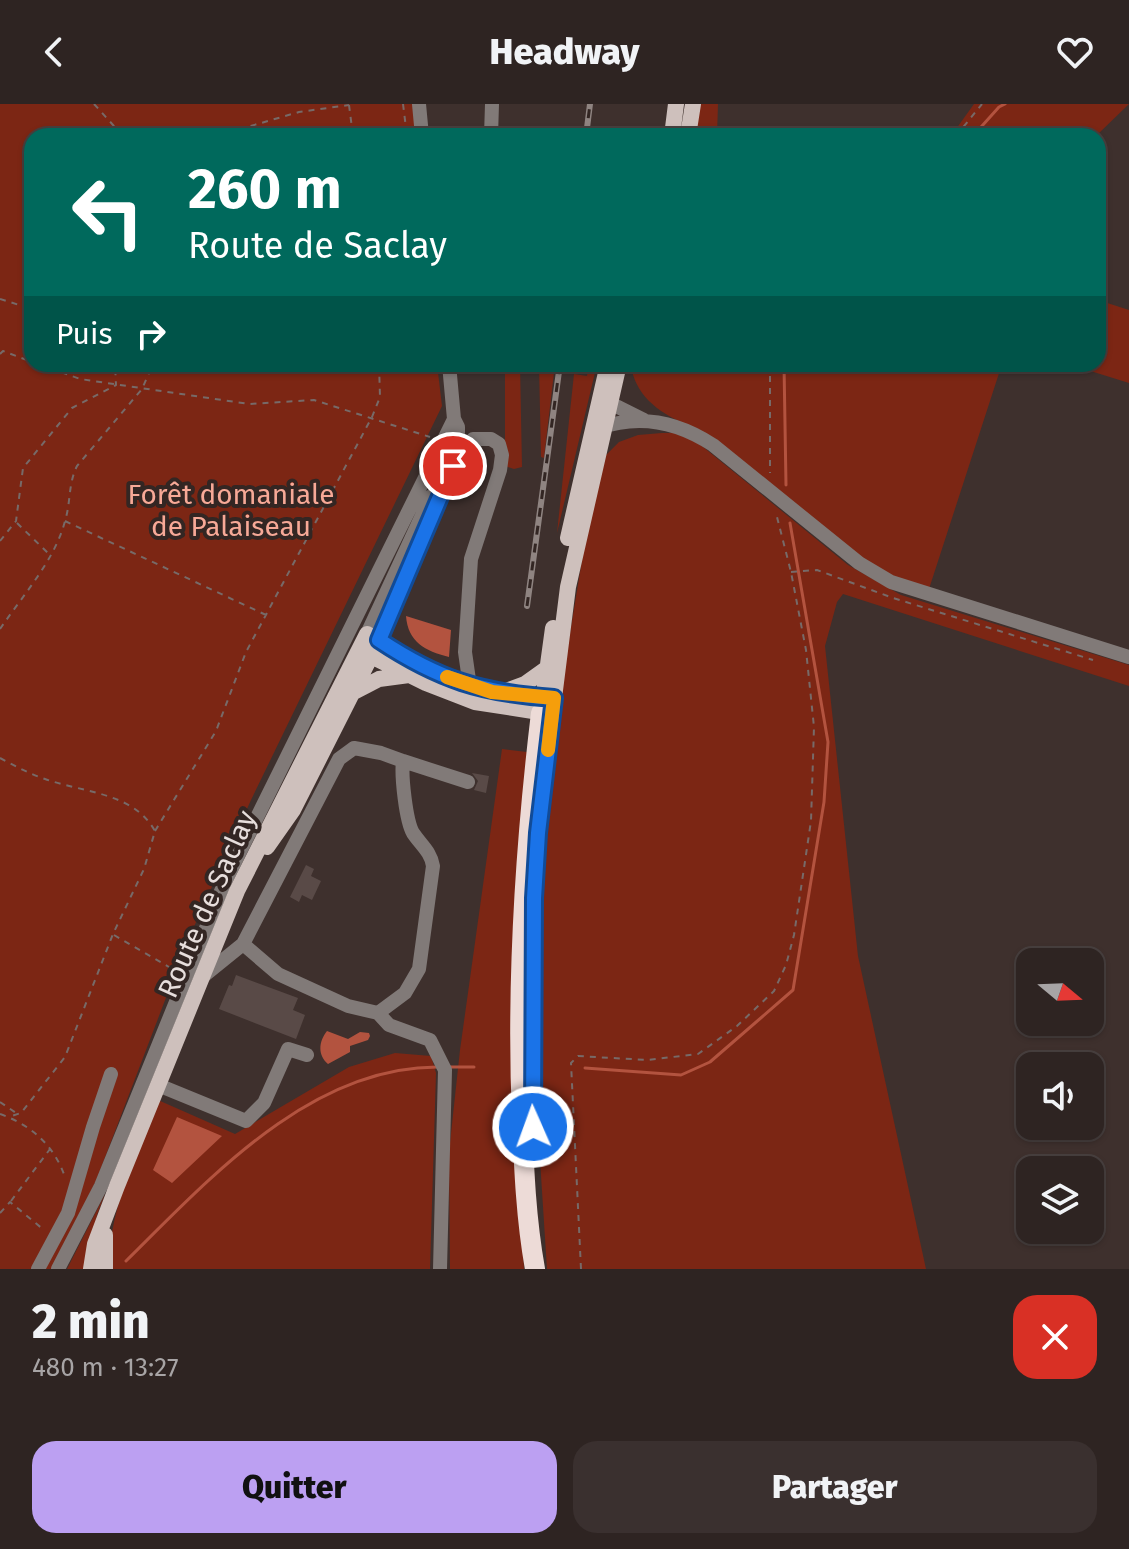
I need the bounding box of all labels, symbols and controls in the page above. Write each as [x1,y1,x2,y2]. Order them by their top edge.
icon: back [32,30,76,74]
text: Headway [490,30,639,74]
icon: heart [1053,30,1097,74]
text: 260 m [188,156,342,223]
icon: left [56,160,160,264]
text: Route de Saclay [188,224,447,268]
icon: right [129,312,173,356]
text: Puis [56,316,113,352]
pin [419,432,487,500]
icon: arrive [431,444,475,488]
park label: Forêt domaniale de Palaiseau [128,478,334,543]
street label: Route de Saclay [151,805,263,1003]
north arrow [1016,948,1104,1036]
map controls [1016,948,1104,1244]
button: sound [1016,1052,1104,1140]
position arrow [491,1085,575,1169]
button: layers [1016,1156,1104,1244]
text: 2 min [32,1293,150,1351]
button: close [1013,1295,1097,1379]
text: 480 m · 13:27 [32,1352,178,1383]
button: Quitter [32,1441,557,1533]
button: Partager [573,1441,1097,1533]

